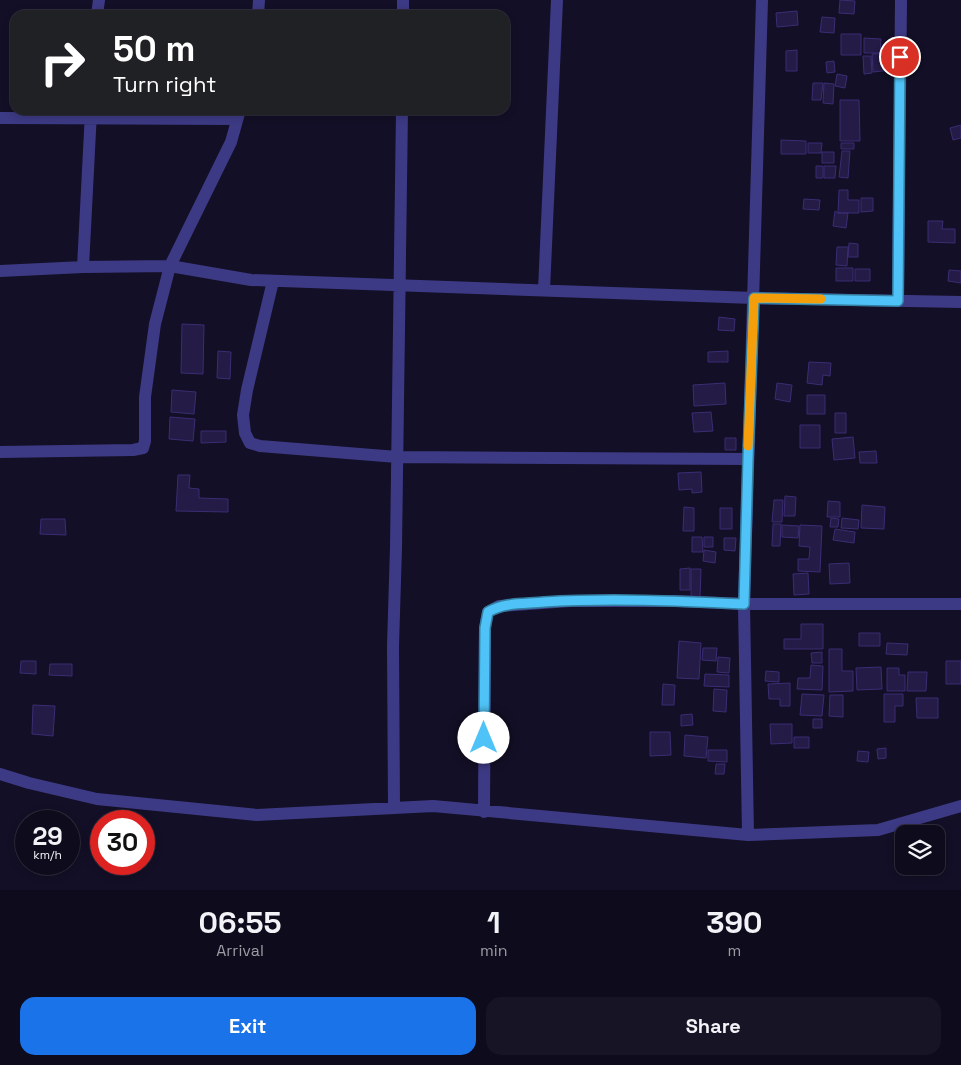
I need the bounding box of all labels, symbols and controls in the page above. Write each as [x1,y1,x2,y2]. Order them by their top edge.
text: 50 m [113,27,195,71]
icon: right [30,30,95,95]
pin [879,36,921,78]
icon: arrive [886,43,914,71]
text: Turn right [113,70,216,98]
position arrow [457,711,509,763]
speed limit sign: 30 [90,810,155,875]
text: 29 [32,820,63,852]
map controls [895,825,945,875]
button: layers [895,825,945,875]
text: km/h [33,847,62,863]
text: 06:55 [199,903,282,942]
text: 1 [487,903,501,942]
text: 390 [706,903,762,942]
text: Arrival [216,940,264,961]
text: min [480,940,508,961]
text: m [727,940,741,961]
button: Exit [20,997,476,1055]
button: Share [486,997,941,1055]

